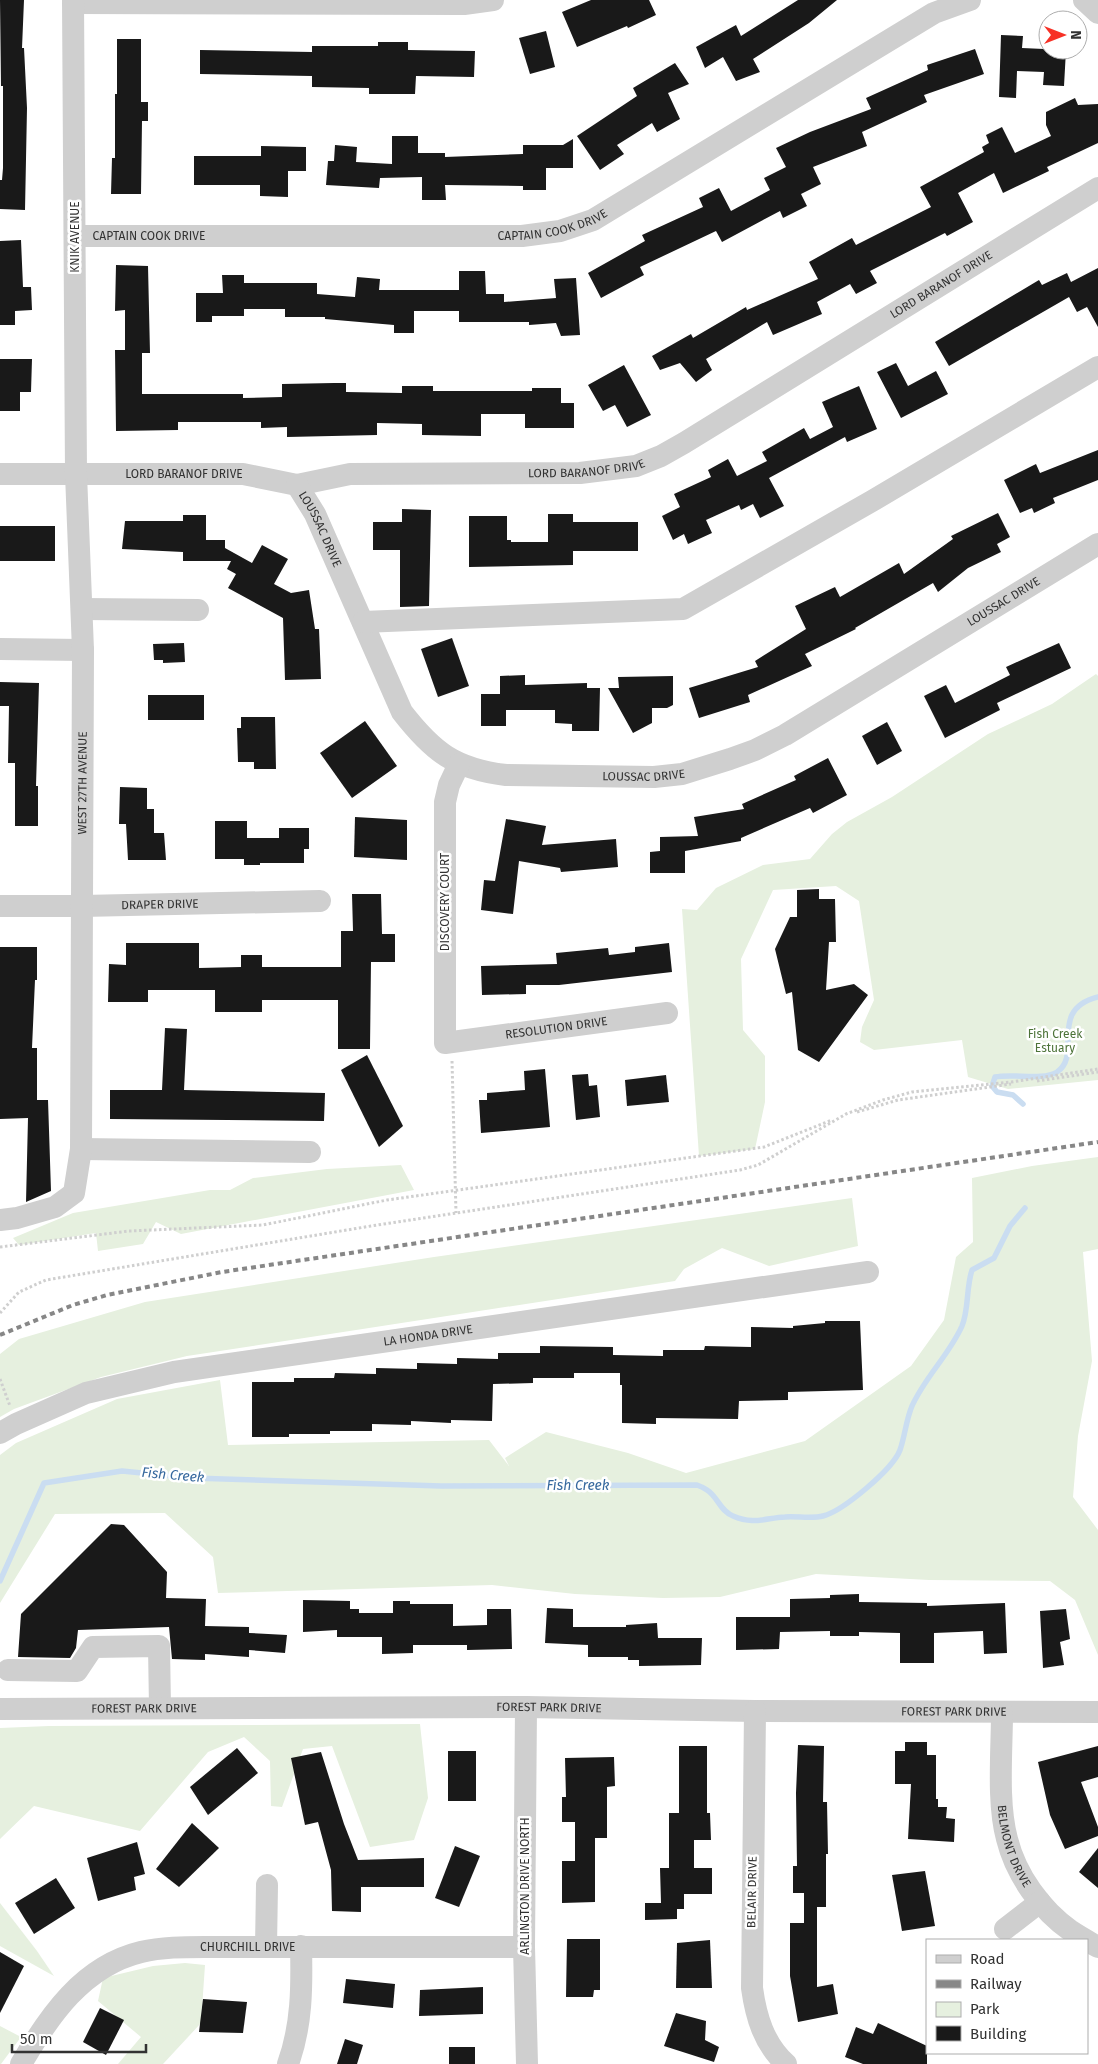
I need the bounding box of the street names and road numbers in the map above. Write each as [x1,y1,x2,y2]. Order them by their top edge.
street label: KNIK AVENUE [68,201,82,273]
street label: CAPTAIN COOK DRIVE [498,206,610,243]
street label: CAPTAIN COOK DRIVE [93,229,205,243]
street label: LORD BARANOF DRIVE [887,248,995,321]
street label: LORD BARANOF DRIVE [528,456,647,480]
street label: LORD BARANOF DRIVE [125,467,243,481]
street label: LOUSSAC DRIVE [296,489,344,569]
street label: LOUSSAC DRIVE [965,574,1043,629]
street label: WEST 27TH AVENUE [75,731,90,834]
street label: LOUSSAC DRIVE [602,767,686,784]
street label: DISCOVERY COURT [438,852,452,951]
street label: DRAPER DRIVE [121,897,199,912]
street label: RESOLUTION DRIVE [504,1014,608,1042]
street label: LA HONDA DRIVE [382,1322,474,1349]
street label: FOREST PARK DRIVE [496,1700,602,1715]
street label: FOREST PARK DRIVE [91,1701,197,1716]
street label: FOREST PARK DRIVE [901,1704,1007,1719]
street label: BELMONT DRIVE [995,1804,1034,1890]
street label: ARLINGTON DRIVE NORTH [518,1817,532,1955]
street label: BELAIR DRIVE [744,1856,760,1928]
street label: CHURCHILL DRIVE [200,1940,295,1954]

